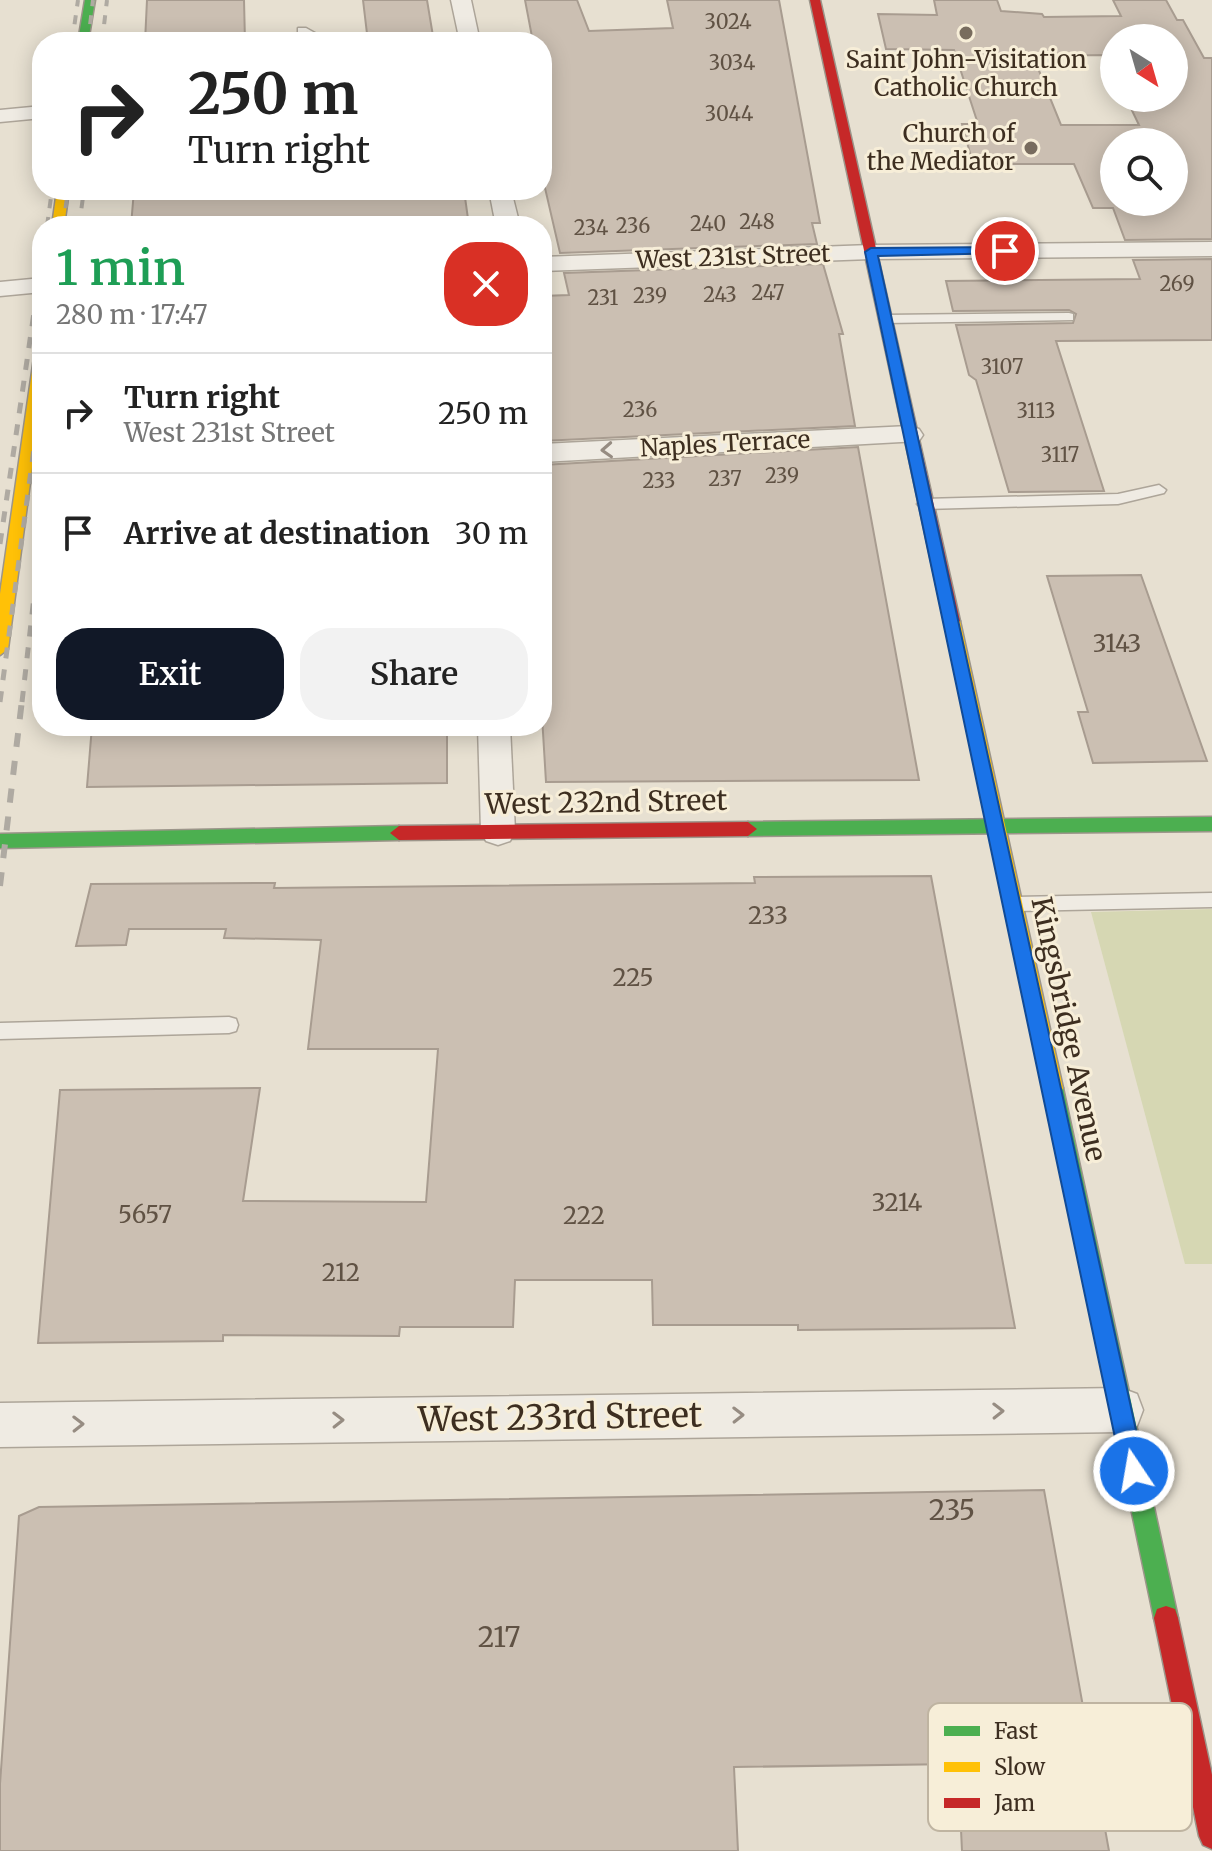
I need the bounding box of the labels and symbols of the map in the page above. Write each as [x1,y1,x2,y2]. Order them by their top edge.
house number: 3024 [704,9,752,34]
marker: Saint John-Visitation Catholic Church [957,24,975,42]
north arrow [1100,24,1188,112]
place label: Saint John-Visitation Catholic Church [845,44,1087,103]
house number: 3034 [709,50,755,75]
house number: 3044 [705,101,753,126]
place label: Church of the Mediator [867,118,1016,177]
marker: Church of the Mediator [1022,139,1040,157]
house number: 248 [739,209,775,234]
house number: 240 [690,211,726,236]
house number: 236 [616,213,650,238]
house number: 234 [574,215,608,240]
pin [971,217,1039,285]
street label: West 231st Street [634,238,831,275]
house number: 269 [1159,271,1195,296]
house number: 247 [751,280,785,305]
house number: 243 [703,282,737,307]
house number: 239 [633,283,667,308]
house number: 231 [588,285,618,310]
house number: 3107 [981,354,1023,379]
house number: 236 [623,397,657,422]
house number: 3113 [1017,398,1055,423]
street label: Naples Terrace [639,424,811,463]
one-way arrow [600,441,613,458]
house number: 3117 [1041,442,1079,467]
house number: 239 [765,463,799,488]
house number: 237 [708,466,742,491]
house number: 233 [642,468,676,493]
house number: 3143 [1093,628,1141,659]
street label: West 232nd Street [484,782,728,822]
street label: Kingsbridge Avenue [1023,894,1115,1164]
house number: 233 [748,900,788,931]
house number: 225 [612,962,654,993]
house number: 3214 [872,1187,923,1218]
house number: 5657 [118,1199,172,1230]
house number: 222 [563,1200,605,1231]
house number: 212 [322,1257,360,1288]
street label: West 233rd Street [417,1394,702,1440]
one-way arrow [992,1402,1005,1420]
one-way arrow [732,1406,745,1424]
one-way arrow [332,1412,345,1429]
one-way arrow [72,1415,85,1433]
position arrow [1092,1429,1176,1513]
house number: 235 [929,1492,975,1528]
house number: 217 [478,1619,520,1655]
legend [928,1703,1192,1831]
text: Fast [994,1717,1038,1745]
text: Slow [994,1753,1045,1781]
text: Jam [993,1789,1035,1817]

